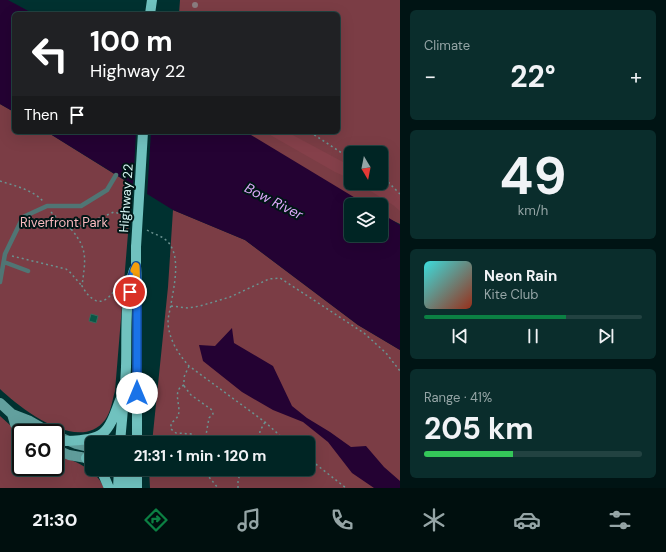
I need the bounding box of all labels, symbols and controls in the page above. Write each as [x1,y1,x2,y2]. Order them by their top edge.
text: 100 m [90,23,173,60]
icon: left [24,28,76,80]
text: Climate [424,37,470,54]
text: 22° [510,57,556,96]
text: Highway 22 [90,59,185,83]
text: − [424,62,436,91]
text: + [630,62,642,91]
icon: arrive [66,104,88,126]
text: Then [24,105,58,125]
text: 49 [500,142,566,210]
north arrow [344,146,388,190]
map controls [344,146,388,242]
street label: Highway 22 [115,163,137,233]
water label: Bow River [242,179,307,224]
button: layers [344,198,388,242]
text: km/h [518,202,548,219]
park label: Riverfront Park [20,214,108,231]
text: Neon Rain [484,266,557,286]
pin [113,275,147,309]
icon: arrive [119,281,141,303]
text: Kite Club [484,286,538,303]
icon: previous [449,325,471,347]
icon: pause [522,325,544,347]
icon: next [595,325,617,347]
position arrow [116,372,158,414]
text: Range · 41% [424,389,492,406]
text: 205 km [424,409,534,448]
speed limit sign: 60 [12,424,64,476]
text: 21:31 · 1 min · 120 m [134,446,266,466]
icon: directions [142,506,170,534]
icon: music [235,506,263,534]
icon: phone [328,506,356,534]
icon: climate [420,506,448,534]
icon: car [513,506,541,534]
icon: filters [606,506,634,534]
text: 21:30 [32,508,77,532]

